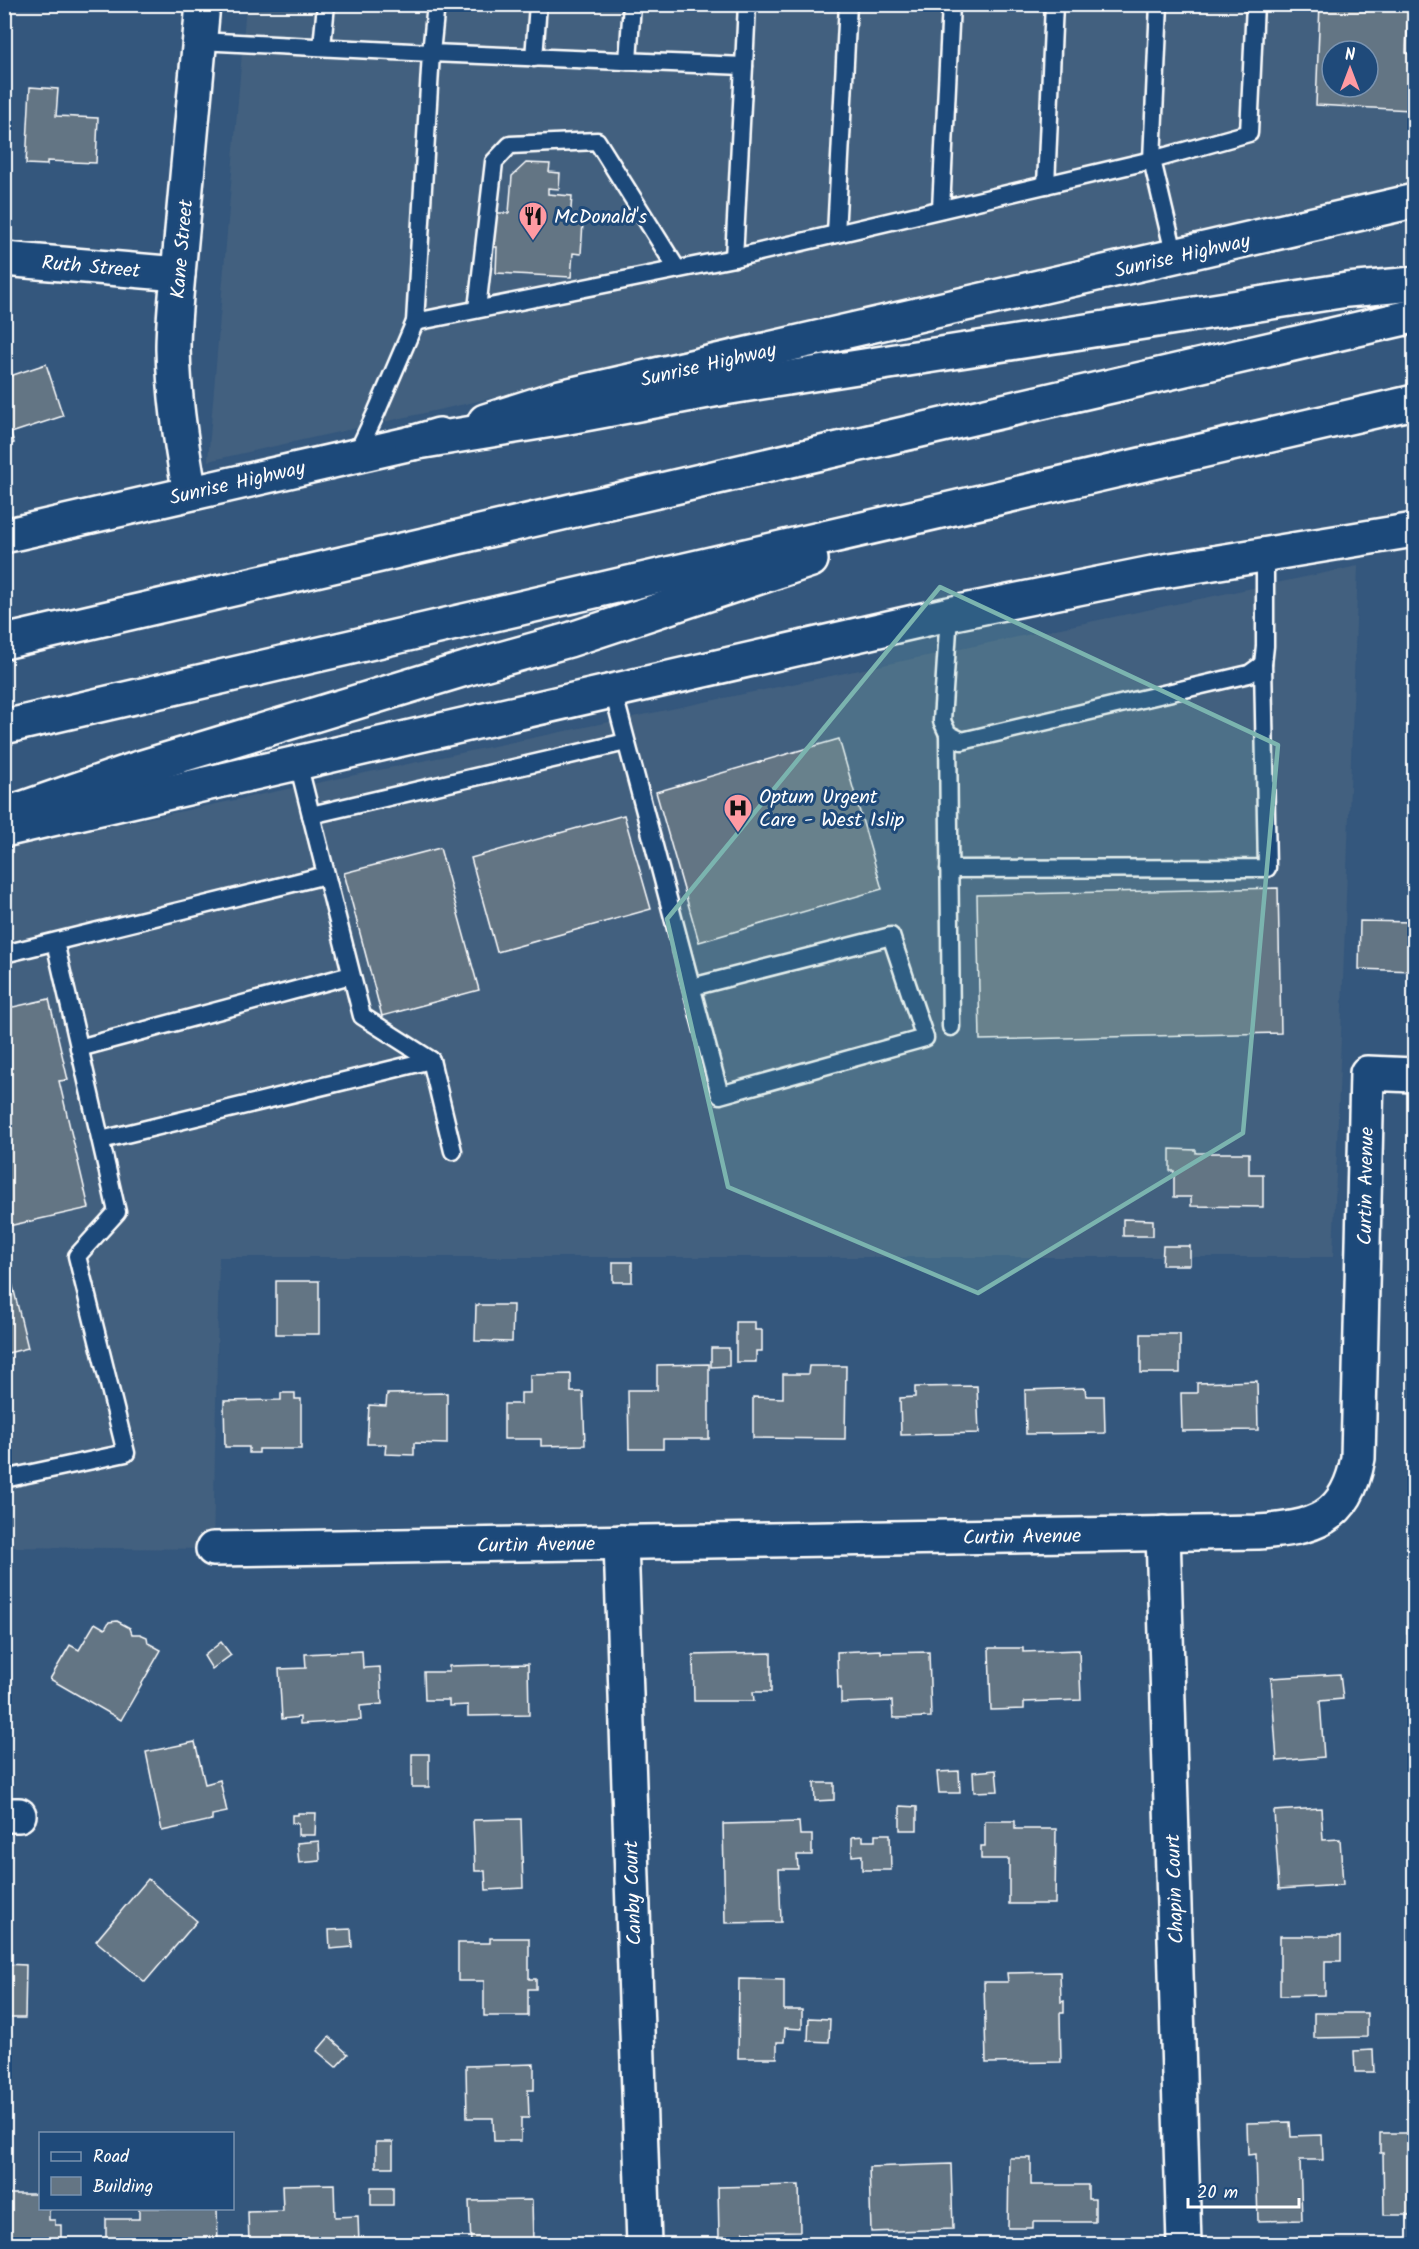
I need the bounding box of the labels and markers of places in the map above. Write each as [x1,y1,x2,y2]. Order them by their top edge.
restaurant icon: McDonald's [517,200,549,242]
place label: McDonald's [554,202,647,234]
place label: Optum Urgent Care - West Islip [759,782,904,837]
hospital icon: Optum Urgent Care - West Islip [722,792,754,834]

